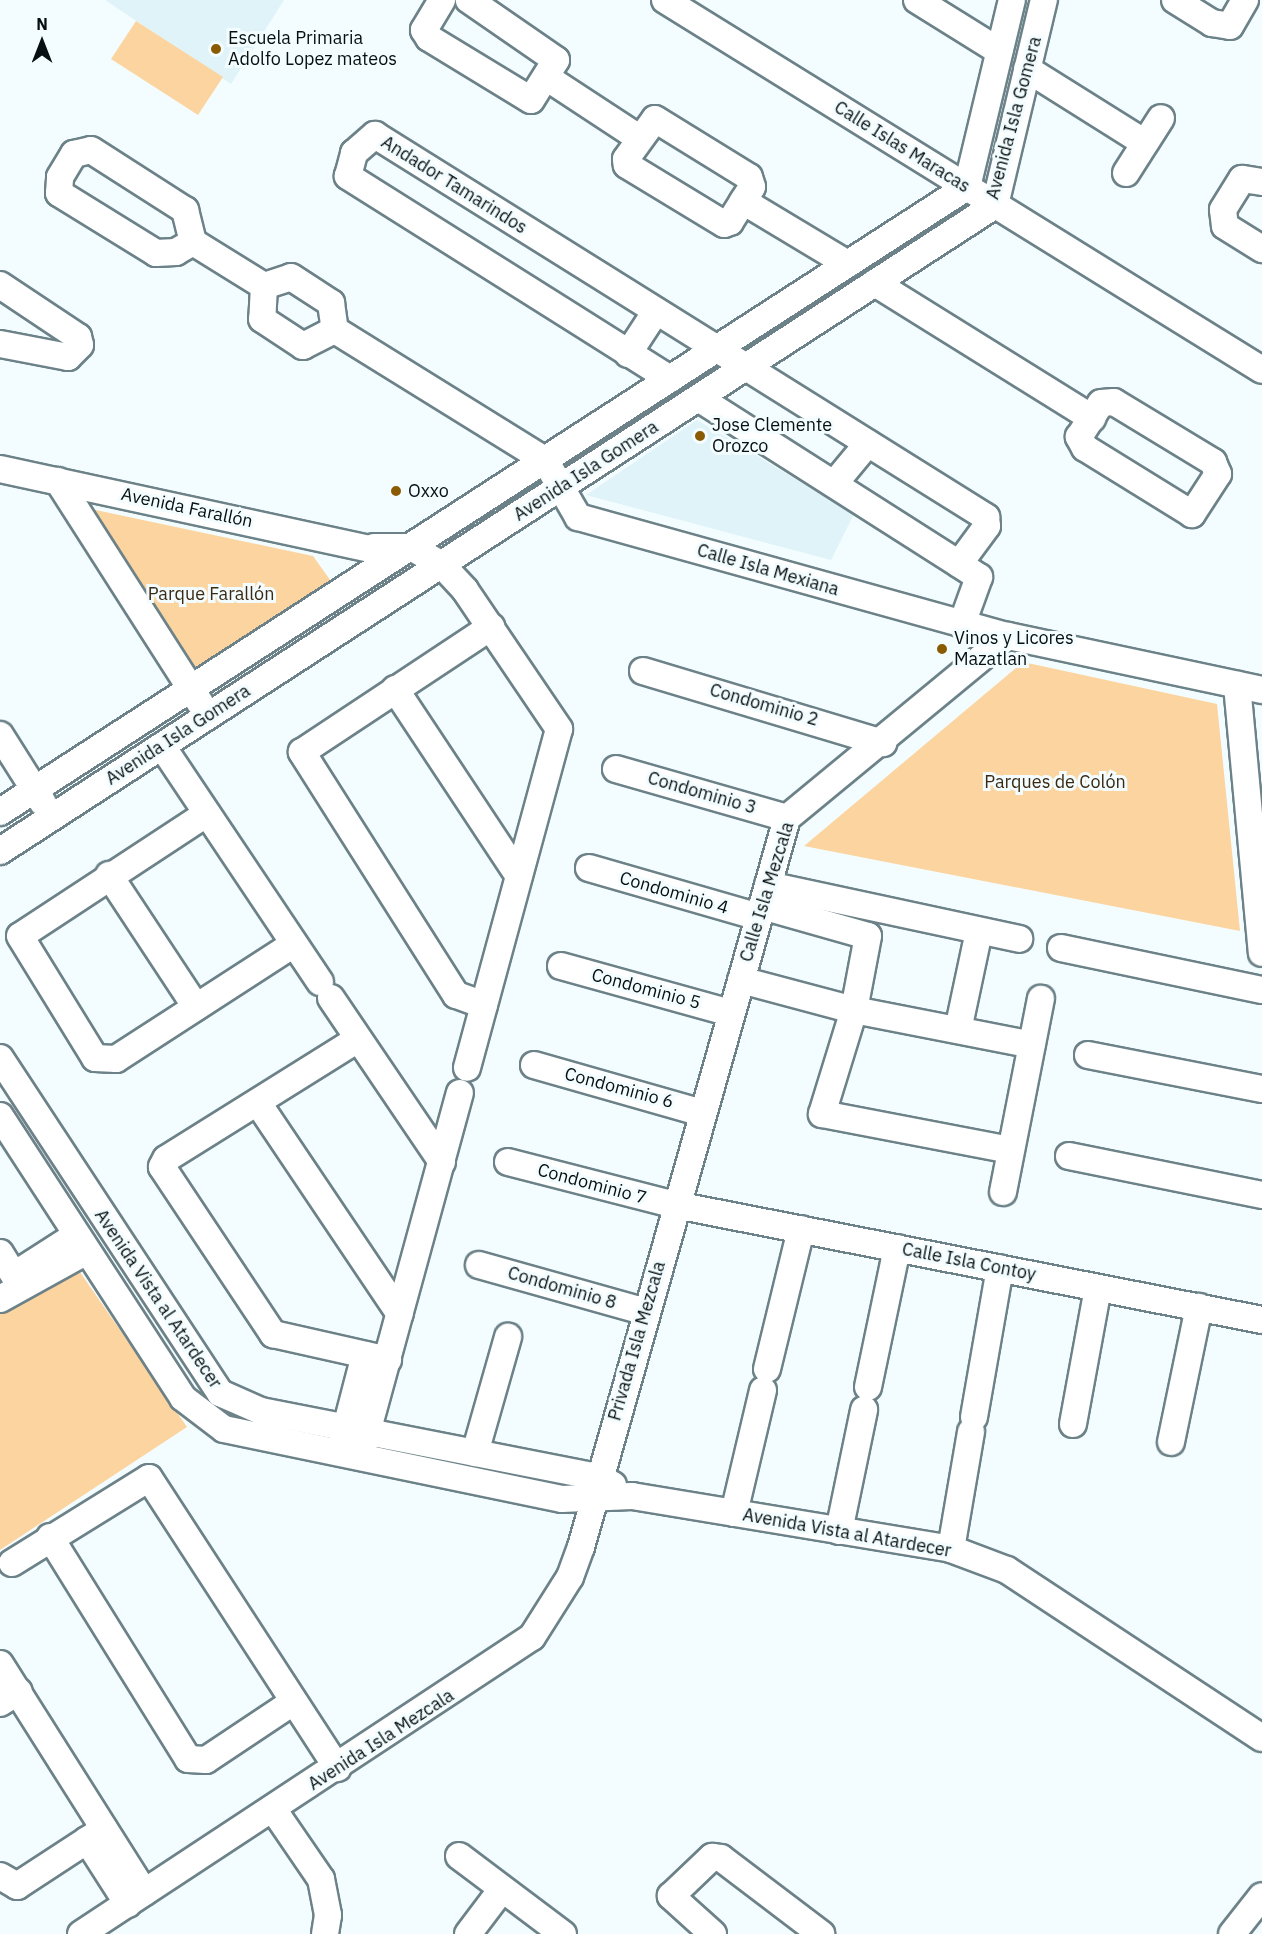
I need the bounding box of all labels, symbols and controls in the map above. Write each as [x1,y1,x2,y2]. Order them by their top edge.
north arrow [12,12,72,72]
text: N [36,14,48,34]
place label: Escuela Primaria Adolfo Lopez mateos [228,28,397,70]
street label: Avenida Isla Gomera [982,34,1046,202]
marker: Escuela Primaria Adolfo Lopez mateos [209,42,223,56]
street label: Calle Islas Maracas [830,97,974,197]
street label: Andador Tamarindos [377,131,531,239]
place label: Jose Clemente Orozco [712,415,832,458]
street label: Avenida Isla Gomera [510,416,662,526]
marker: Jose Clemente Orozco [693,429,707,443]
place label: Oxxo [408,480,449,502]
street label: Avenida Farallón [119,484,255,532]
marker: Oxxo [389,484,403,498]
street label: Calle Isla Mexiana [695,539,841,601]
park label: Parque Farallón [148,583,274,605]
place label: Vinos y Licores Mazatlan [954,628,1074,670]
marker: Vinos y Licores Mazatlan [935,642,949,656]
street label: Condominio 2 [707,679,821,731]
street label: Avenida Isla Gomera [102,680,254,790]
street label: Condominio 3 [645,767,759,819]
park label: Parques de Colón [984,771,1126,793]
street label: Calle Isla Mezcala [735,819,799,965]
street label: Condominio 4 [617,867,731,919]
street label: Condominio 5 [589,964,703,1014]
street label: Condominio 6 [562,1063,676,1113]
street label: Condominio 7 [535,1159,649,1209]
street label: Avenida Vista al Atardecer [90,1205,226,1393]
street label: Calle Isla Contoy [900,1238,1038,1286]
street label: Privada Isla Mezcala [604,1259,670,1423]
street label: Condominio 8 [505,1262,619,1314]
street label: Avenida Vista al Atardecer [741,1504,953,1562]
street label: Avenida Isla Mezcala [304,1685,458,1795]

